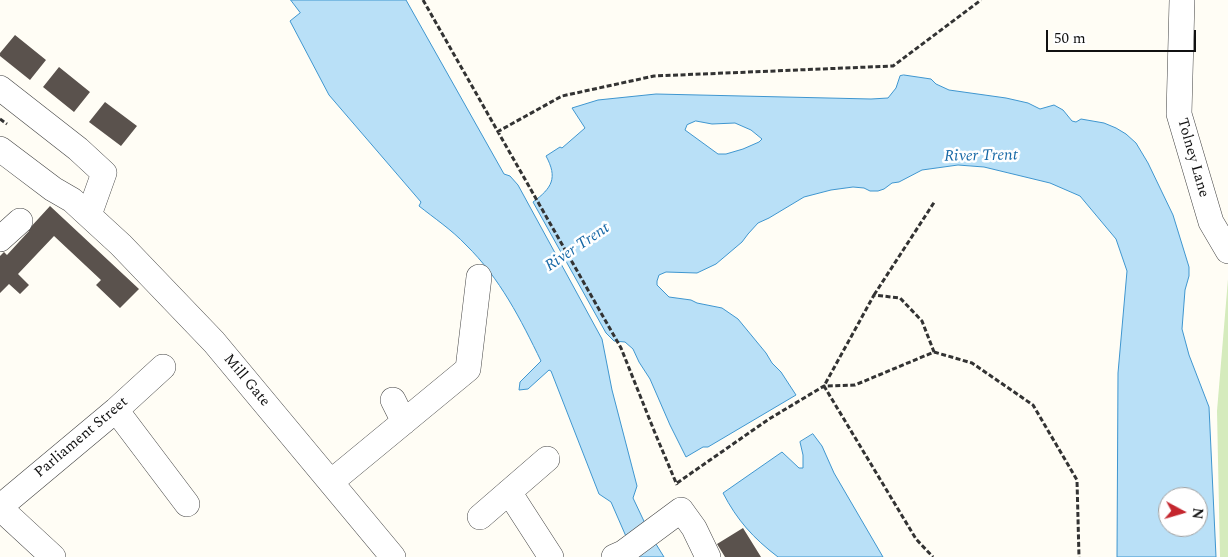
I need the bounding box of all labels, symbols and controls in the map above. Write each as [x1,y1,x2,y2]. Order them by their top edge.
scale bar [1048,20,1198,52]
text: 50 m [1054,27,1086,50]
street label: Tolney Lane [1172,116,1212,200]
water label: River Trent [944,147,1018,167]
water label: River Trent [542,219,614,277]
street label: Mill Gate [219,351,273,411]
street label: Parliament Street [32,394,132,482]
north arrow [1158,487,1208,537]
text: N [1186,507,1208,520]

